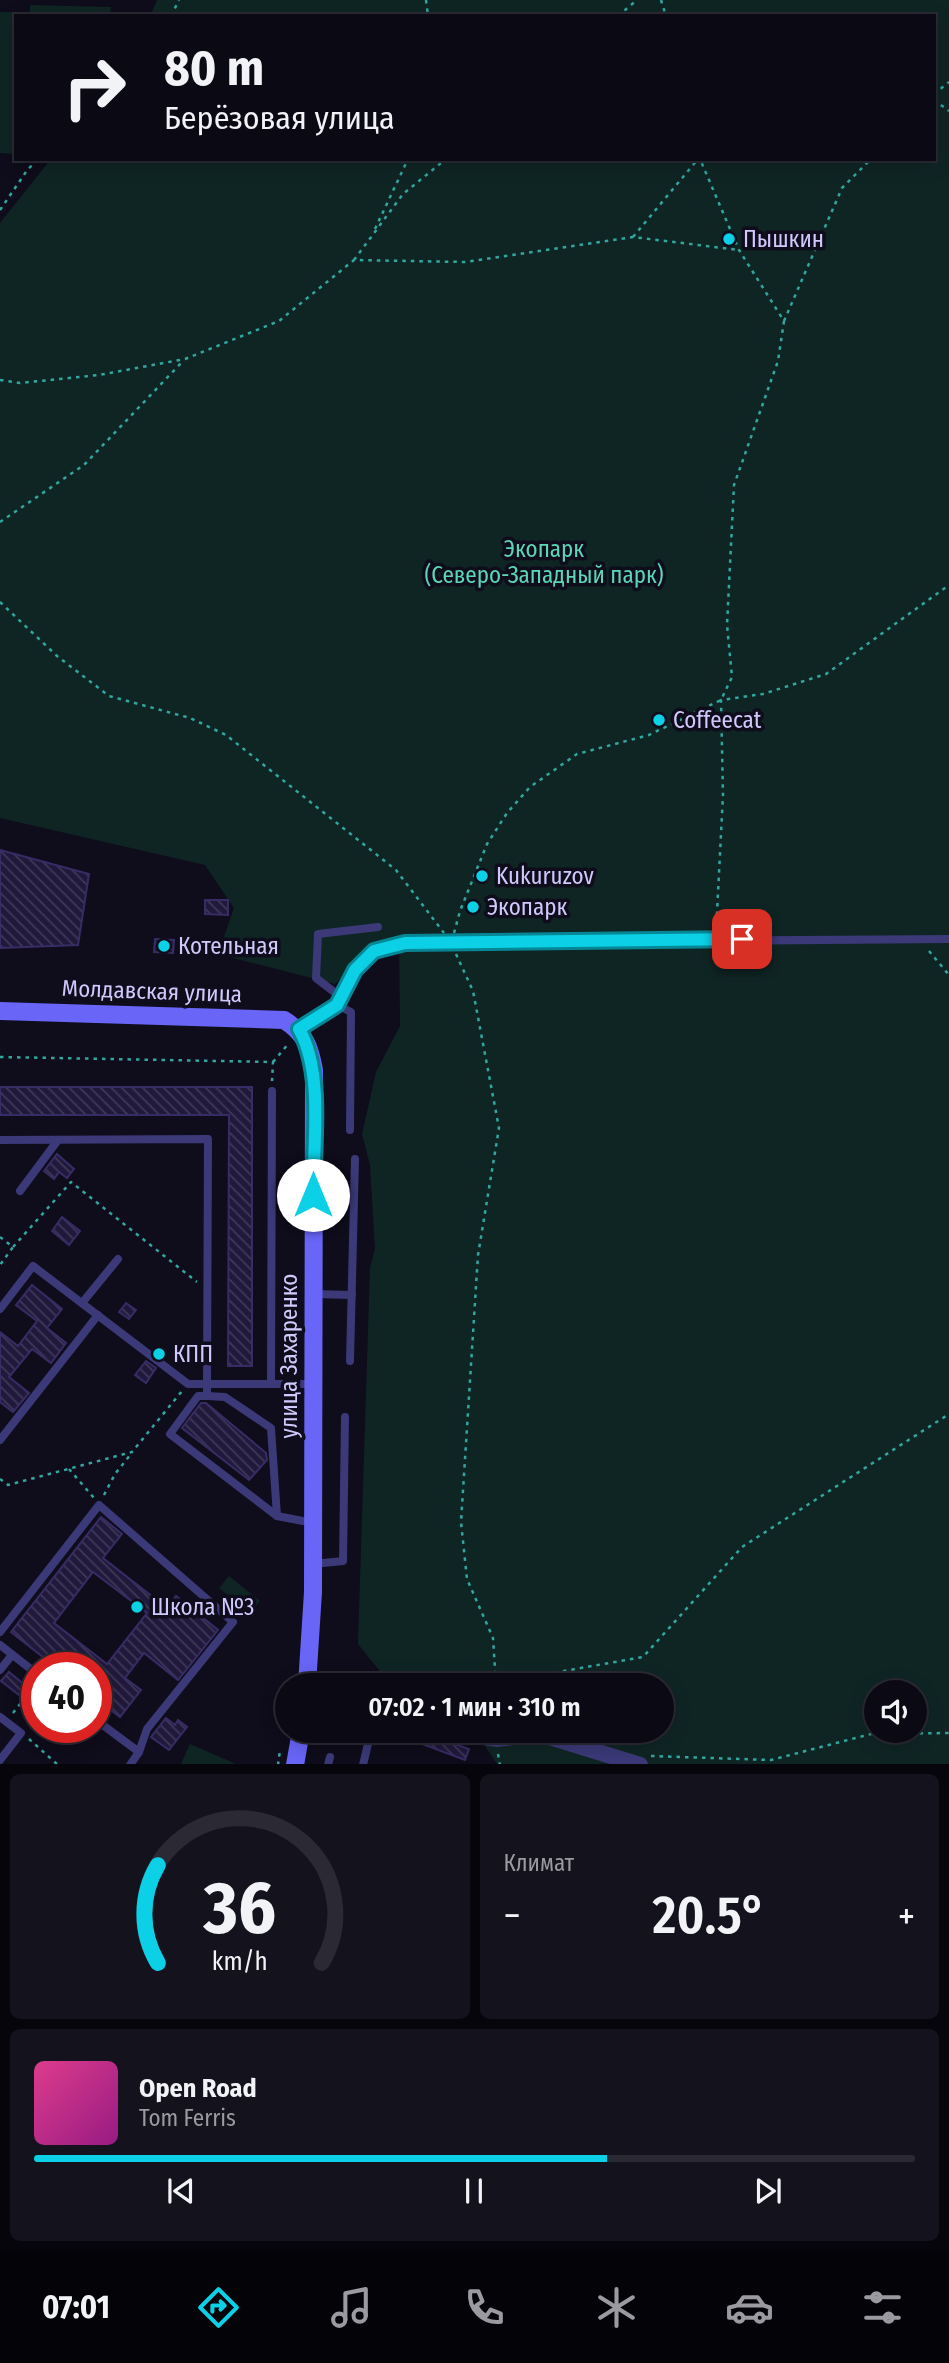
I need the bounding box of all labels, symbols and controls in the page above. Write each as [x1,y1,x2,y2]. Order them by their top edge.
text: 80 m [164,39,264,98]
icon: right [49,42,140,133]
text: Берёзовая улица [164,99,395,137]
place label: Пышкин [743,225,824,253]
marker: Пышкин [721,231,737,247]
park label: Экопарк (Северо-Западный парк) [424,535,664,589]
place label: Coffeecat [673,706,762,734]
marker: Coffeecat [651,712,667,728]
place label: Kukuruzov [496,862,595,890]
marker: Kukuruzov [474,868,490,884]
place label: Экопарк [487,893,567,921]
marker: Экопарк [465,899,481,915]
pin [712,909,772,969]
icon: arrive [723,920,761,958]
place label: Котельная [178,932,279,960]
marker: Котельная [156,938,172,954]
street label: Молдавская улица [61,974,243,1008]
position arrow [276,1158,350,1232]
street label: улица Захаренко [275,1274,303,1438]
place label: КПП [173,1340,213,1368]
marker: КПП [151,1346,167,1362]
place label: Школа №3 [151,1593,254,1621]
marker: Школа №3 [129,1599,145,1615]
speed limit sign: 40 [21,1652,112,1743]
map controls [864,1680,927,1743]
button: sound [864,1680,927,1743]
text: 07:02 · 1 мин · 310 m [368,1692,581,1723]
text: Климат [504,1849,574,1877]
text: 36 [202,1865,276,1952]
text: 20.5° [653,1884,766,1947]
text: − [504,1893,521,1939]
text: + [898,1893,915,1939]
text: km/h [212,1946,268,1976]
text: Open Road [139,2073,257,2104]
text: Tom Ferris [139,2104,236,2132]
icon: previous [162,2172,200,2210]
icon: pause [455,2172,493,2210]
icon: next [749,2172,787,2210]
icon: directions [194,2283,243,2332]
icon: music [327,2283,376,2332]
icon: phone [460,2283,509,2332]
icon: climate [592,2283,641,2332]
icon: car [725,2283,774,2332]
icon: filters [858,2283,907,2332]
text: 07:01 [42,2288,110,2326]

